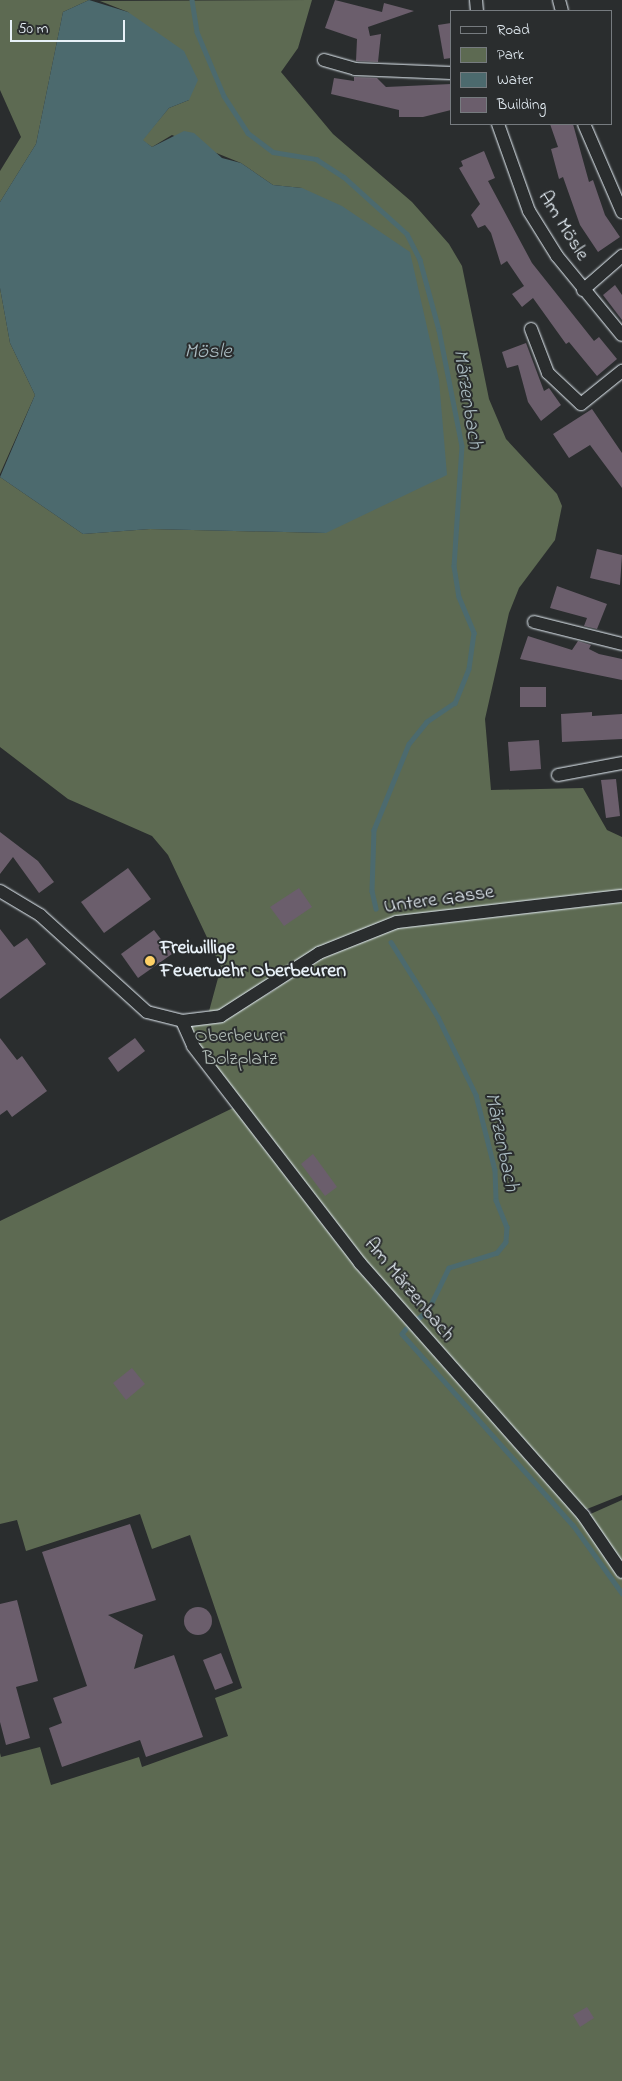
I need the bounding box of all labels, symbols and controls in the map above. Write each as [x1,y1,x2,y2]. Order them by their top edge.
scale bar [12,10,128,42]
legend [450,10,612,125]
text: 50 m [18,18,48,40]
text: Road [497,19,530,41]
text: Park [497,44,524,66]
text: Water [497,69,533,91]
text: Building [497,94,546,116]
street label: Am Mösle [532,187,594,265]
water label: Mösle [184,339,232,365]
water label: Märzenbach [447,348,487,450]
street label: Untere Gasse [382,880,496,920]
place label: Freiwillige Feuerwehr Oberbeuren [160,937,346,984]
marker: Freiwillige Feuerwehr Oberbeuren [144,955,156,967]
park label: Oberbeurer Bolzplatz [194,1024,286,1071]
water label: Märzenbach [478,1090,524,1194]
street label: Am Märzenbach [359,1233,459,1347]

